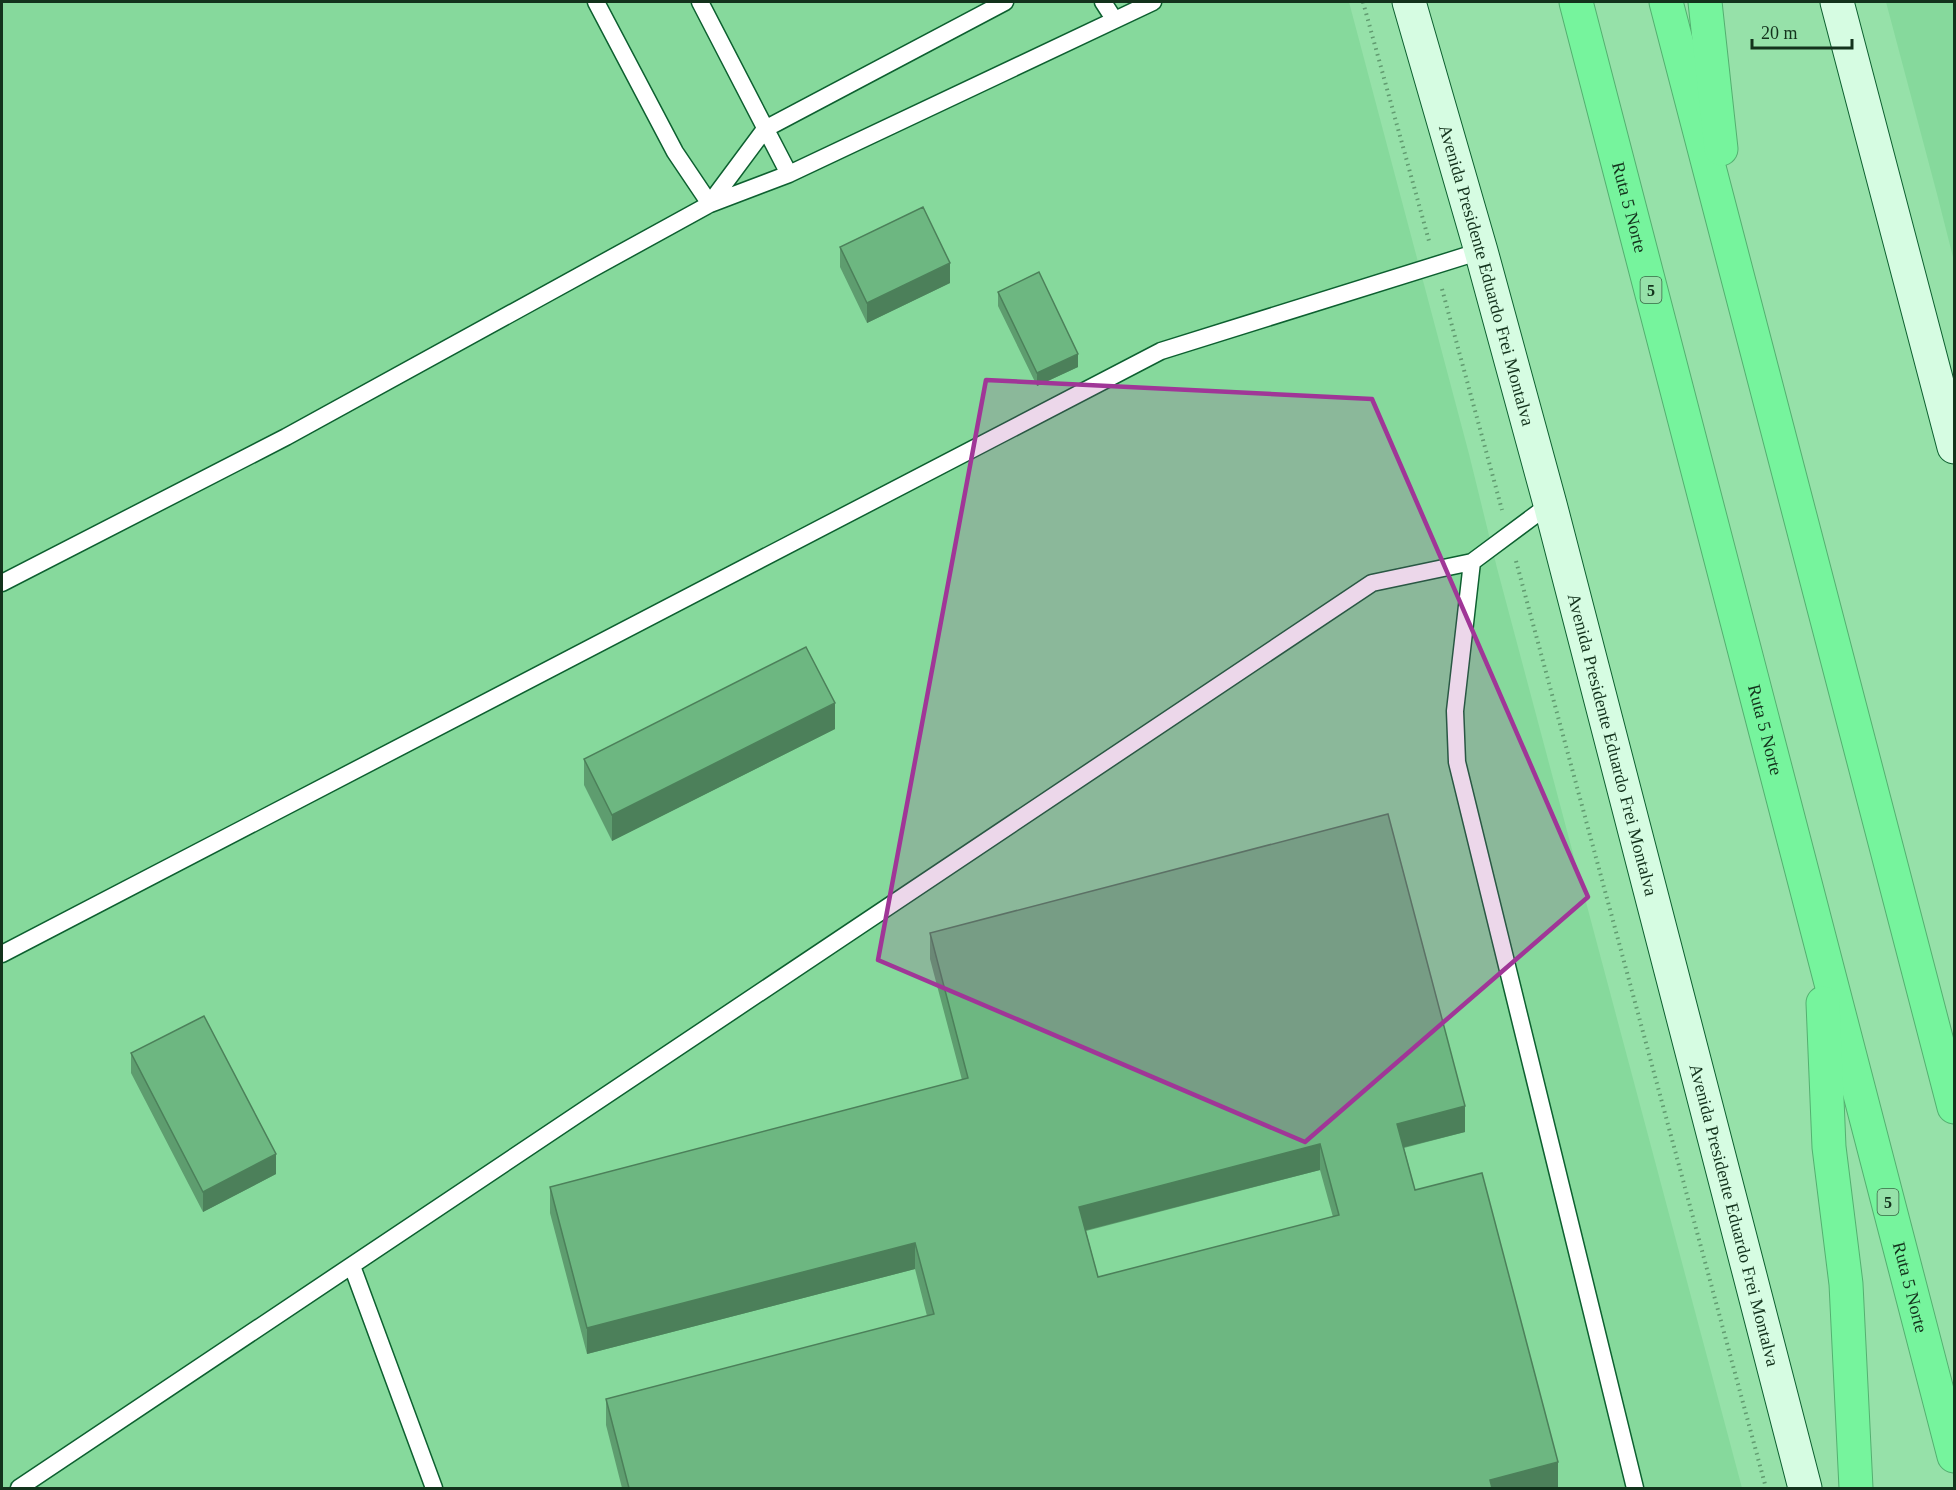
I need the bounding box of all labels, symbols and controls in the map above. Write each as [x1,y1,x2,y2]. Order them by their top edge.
scale bar [1752,12,1852,50]
text: 20 m [1761,23,1798,43]
street label: Avenida Presidente Eduardo Frei Montalva [1435,122,1538,428]
street label: Ruta 5 Norte [1608,160,1651,255]
road number: 5 [1640,277,1662,303]
street label: Avenida Presidente Eduardo Frei Montalva [1564,591,1661,898]
street label: Ruta 5 Norte [1744,682,1787,777]
street label: Avenida Presidente Eduardo Frei Montalva [1685,1062,1783,1369]
road number: 5 [1878,1189,1898,1215]
street label: Ruta 5 Norte [1889,1240,1932,1335]

